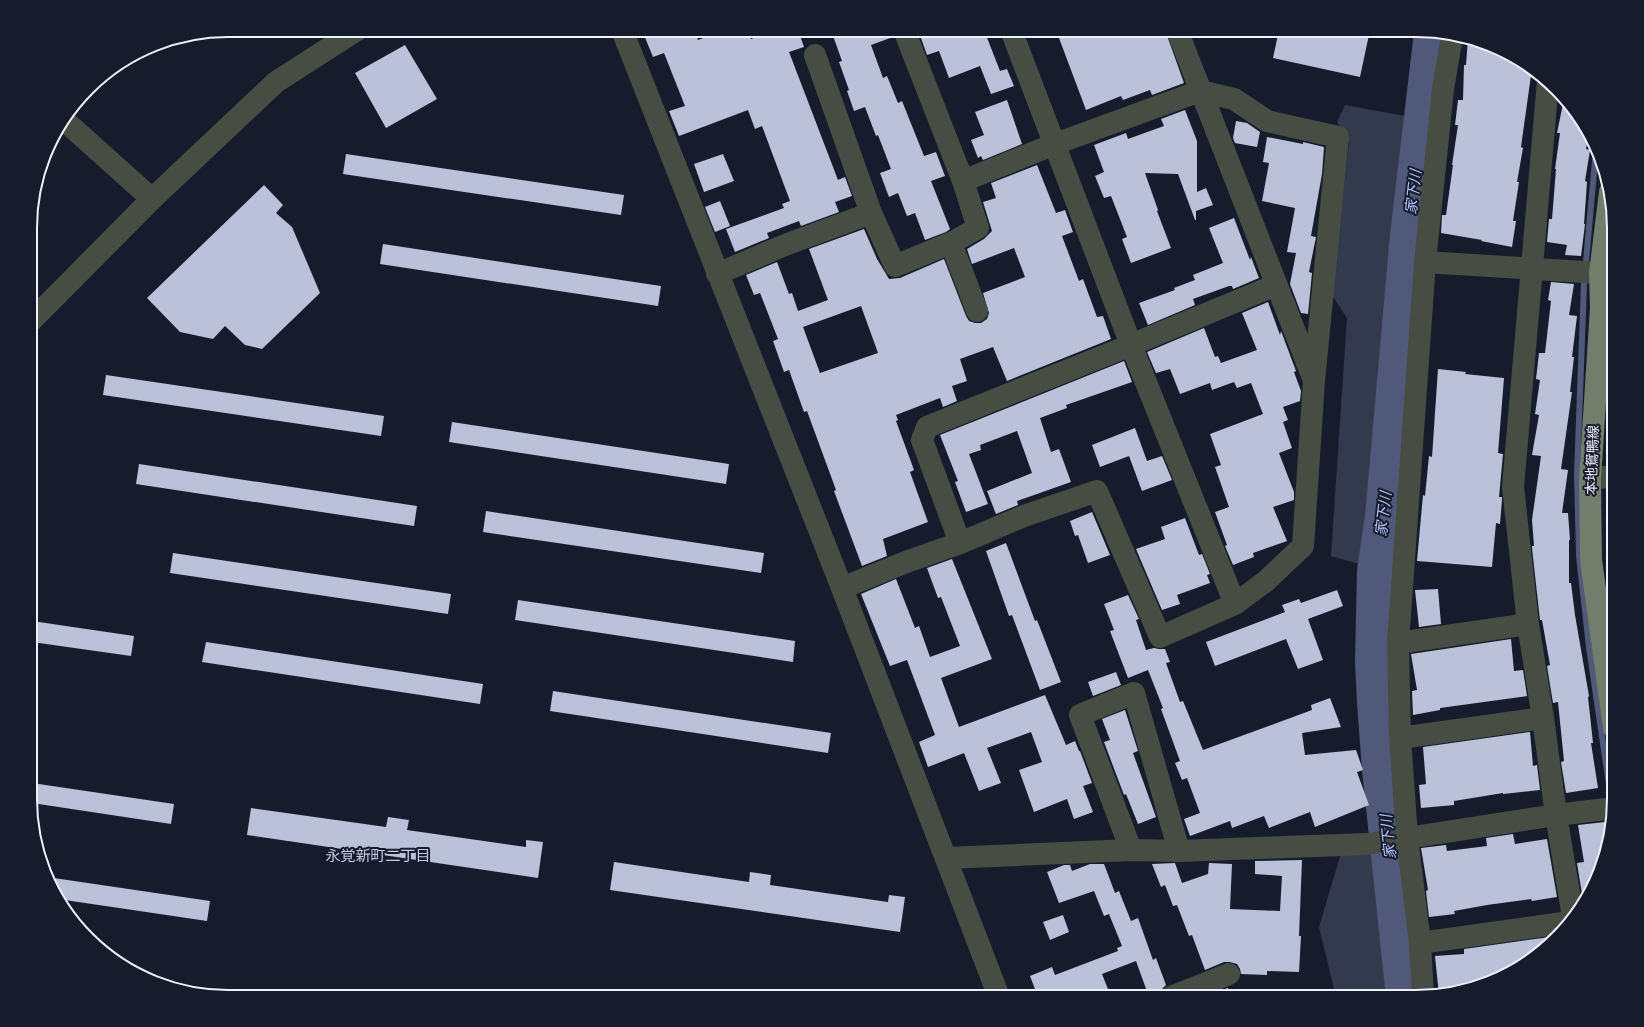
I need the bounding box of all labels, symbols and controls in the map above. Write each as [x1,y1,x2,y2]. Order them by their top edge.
water label: 家下川 [1400,166,1426,216]
street label: 本地鴛鴨線 [1582,425,1602,495]
water label: 家下川 [1370,488,1396,538]
water label: 家下川 [1375,812,1401,860]
district label: 永覚新町二丁目 [325,845,431,866]

